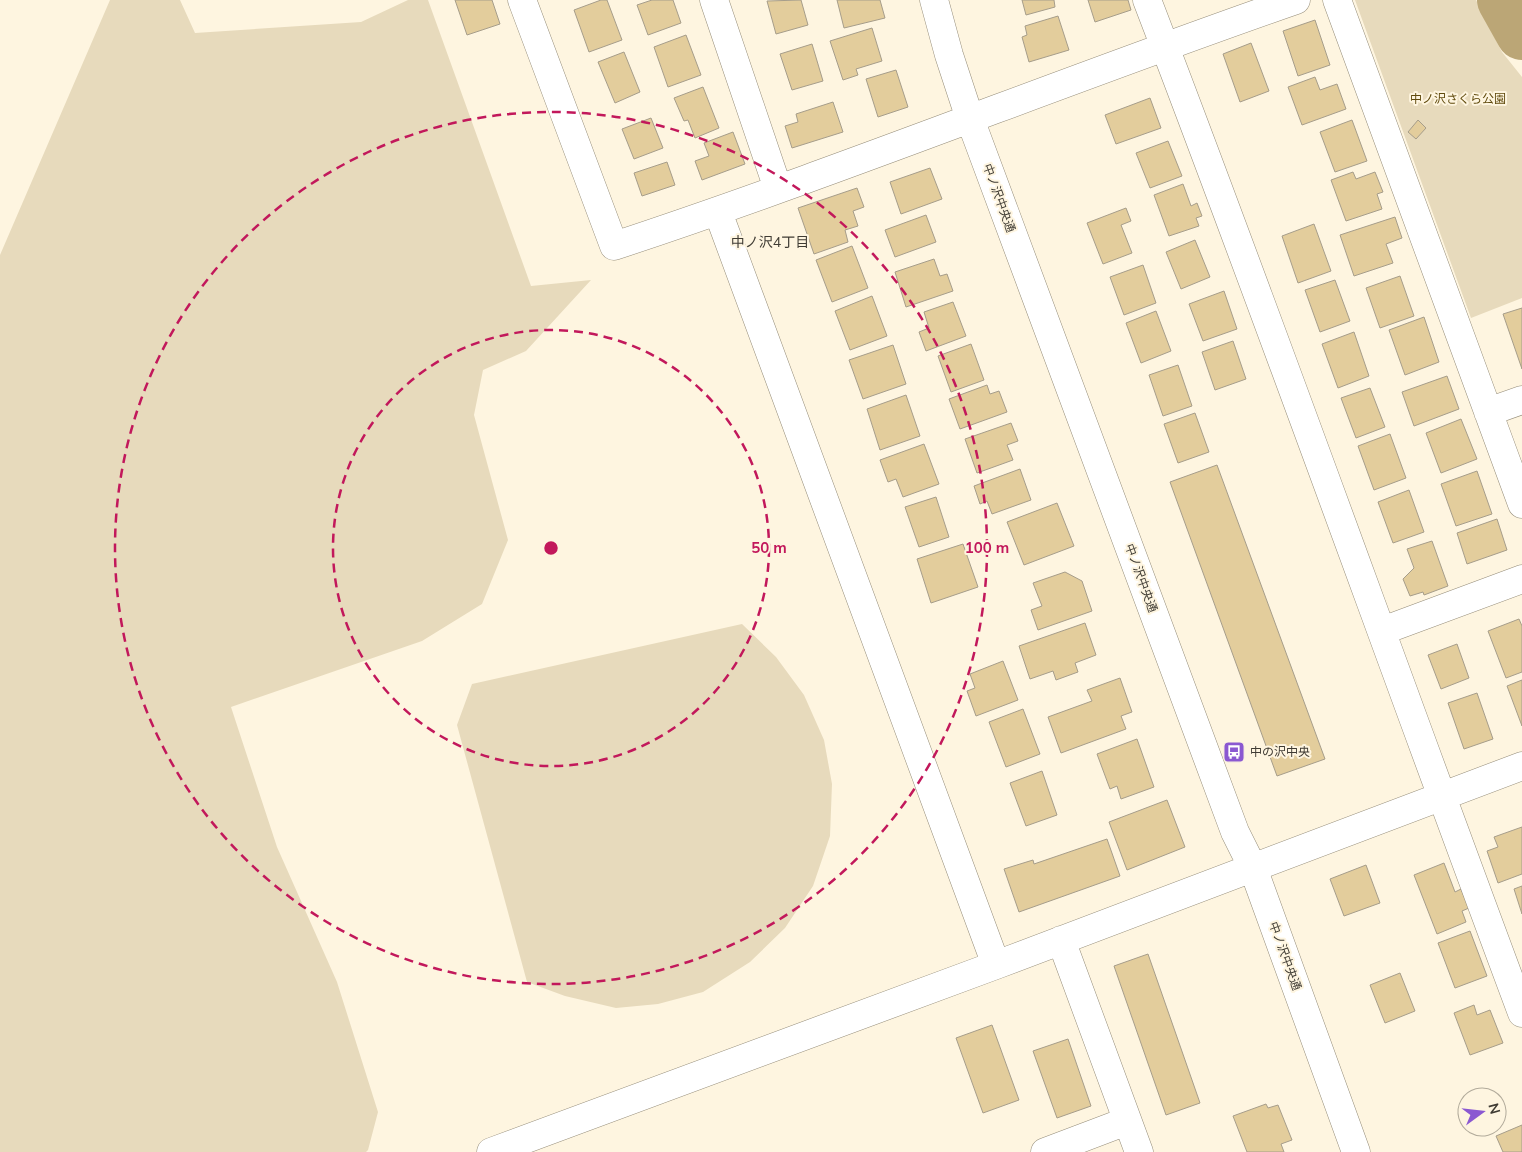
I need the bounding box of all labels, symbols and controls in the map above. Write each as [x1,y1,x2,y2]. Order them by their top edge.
park label: 中ノ沢さくら公園 [1410,91,1506,106]
street label: 中ノ沢中央通 [980,161,1019,234]
district label: 中ノ沢4丁目 [731,233,809,251]
text: 50 m [751,538,787,557]
text: 100 m [965,538,1009,557]
centre of rings [542,539,560,557]
street label: 中ノ沢中央通 [1122,541,1161,614]
bus stop icon: 中の沢中央 [1222,740,1246,764]
place label: 中の沢中央 [1250,744,1310,759]
street label: 中ノ沢中央通 [1266,919,1305,992]
north arrow [1457,1087,1507,1137]
text: N [1484,1101,1505,1116]

